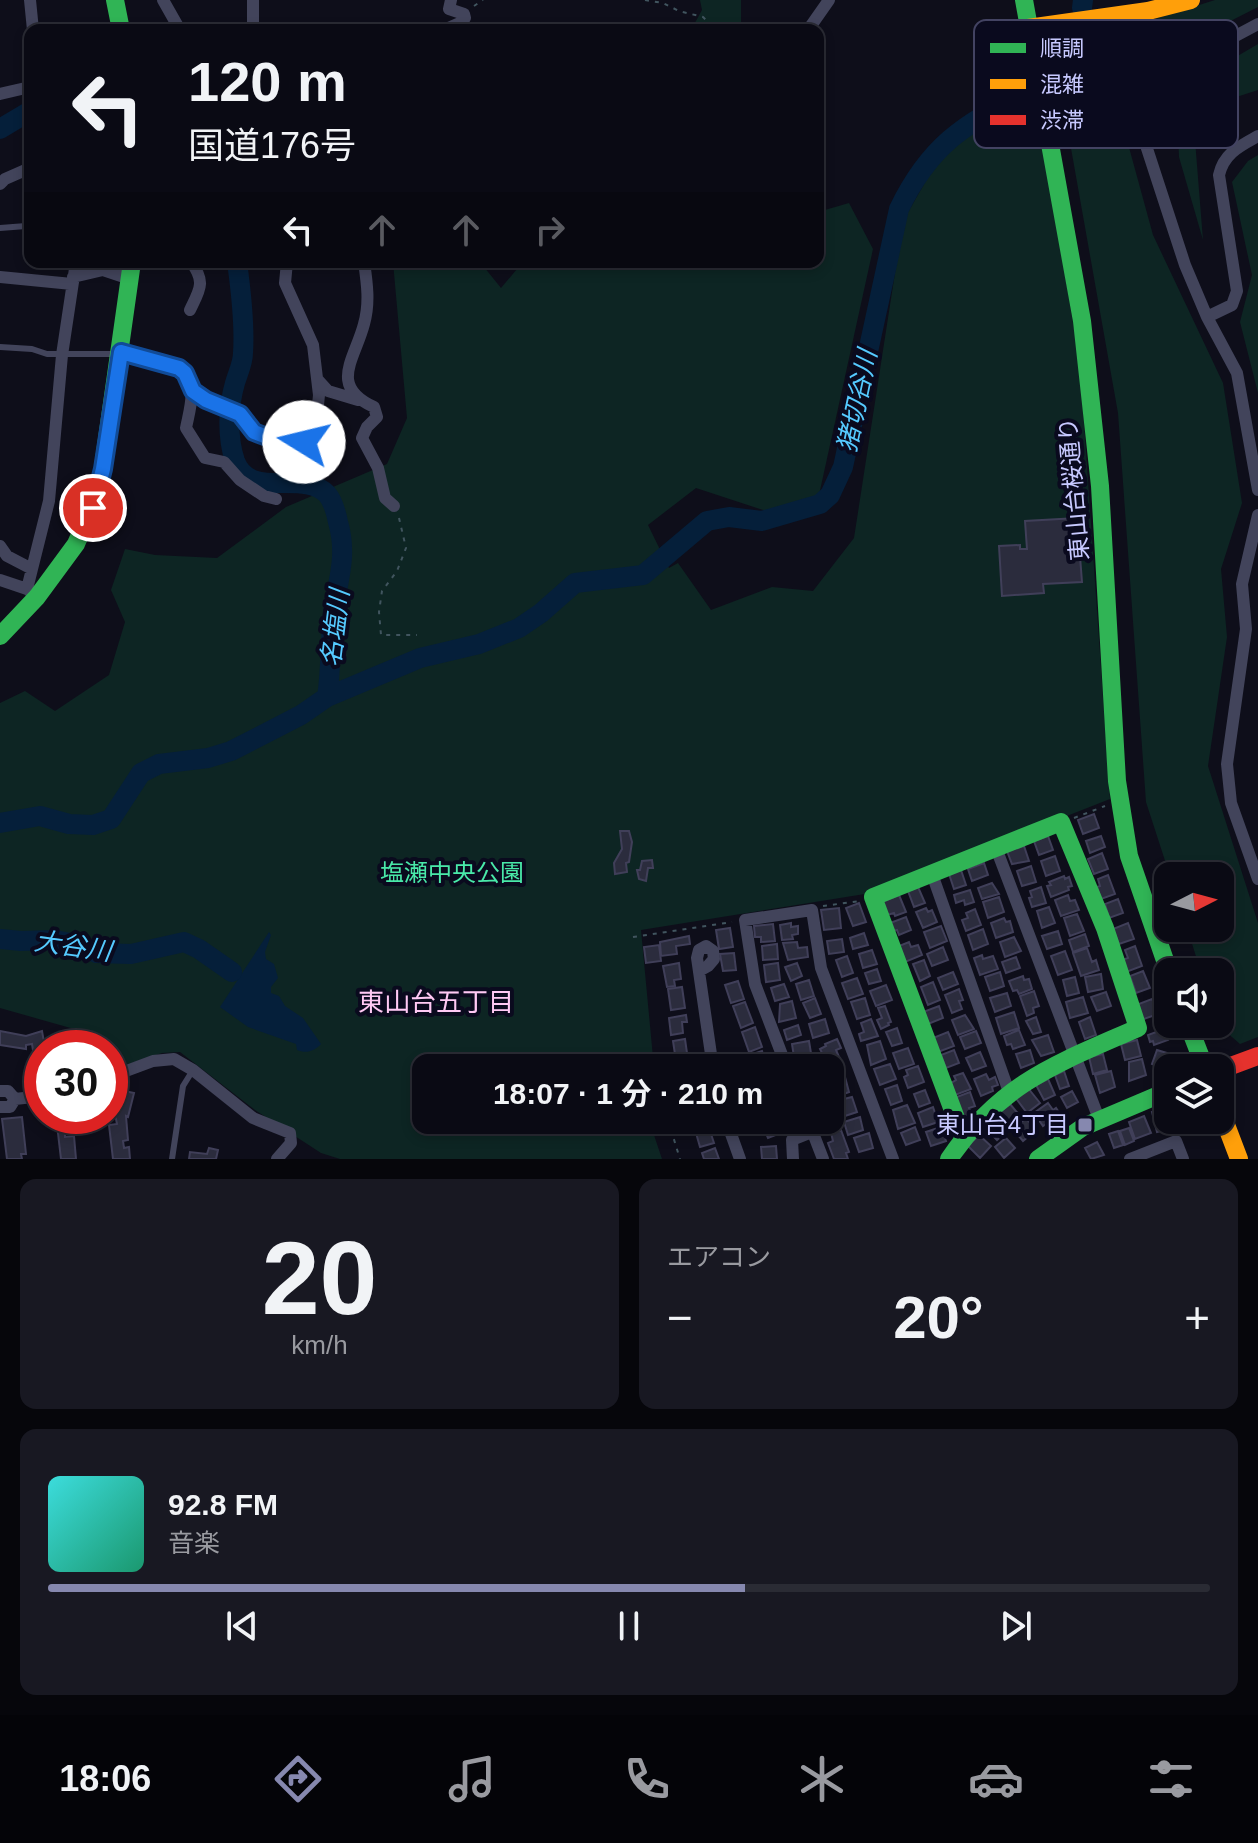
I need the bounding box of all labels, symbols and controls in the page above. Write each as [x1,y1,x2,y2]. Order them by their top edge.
legend [974,20,1238,148]
text: 順調 [1040,36,1084,61]
text: 120 m [188,50,347,113]
icon: left [56,56,160,160]
text: 混雑 [1040,72,1084,97]
text: 渋滞 [1040,108,1084,133]
text: 国道176号 [188,125,356,166]
icon: left [276,208,320,252]
icon: ahead [360,208,404,252]
icon: ahead [444,208,488,252]
icon: right [528,208,572,252]
water label: 猪切谷川 [832,344,883,455]
position arrow [262,400,346,484]
street label: 東山台桜通り [1054,416,1093,562]
pin [59,474,127,542]
icon: arrive [71,486,115,530]
water label: 名塩川 [315,584,355,669]
park label: 塩瀬中央公園 [380,859,524,886]
north arrow [1154,862,1234,942]
map controls [1154,862,1234,1134]
water label: 大谷川 [32,926,117,967]
button: sound [1154,958,1234,1038]
district label: 東山台五丁目 [358,987,514,1017]
speed limit sign: 30 [24,1030,128,1134]
button: layers [1154,1054,1234,1134]
text: 18:07 · 1 分 · 210 m [493,1077,763,1110]
place label: 東山台4丁目 [936,1111,1069,1138]
marker: 東山台4丁目 [1076,1116,1094,1134]
text: 20 [262,1220,377,1336]
text: エアコン [667,1242,771,1272]
text: 20° [893,1284,984,1351]
text: − [667,1293,693,1342]
text: + [1184,1293,1210,1342]
text: km/h [291,1330,348,1360]
text: 92.8 FM [168,1488,278,1521]
text: 音楽 [168,1528,220,1558]
icon: previous [220,1604,264,1648]
icon: pause [607,1604,651,1648]
icon: next [994,1604,1038,1648]
icon: directions [270,1751,326,1807]
icon: music [444,1751,500,1807]
icon: phone [619,1751,675,1807]
icon: climate [794,1751,850,1807]
icon: car [968,1751,1024,1807]
icon: filters [1143,1751,1199,1807]
text: 18:06 [59,1758,151,1799]

